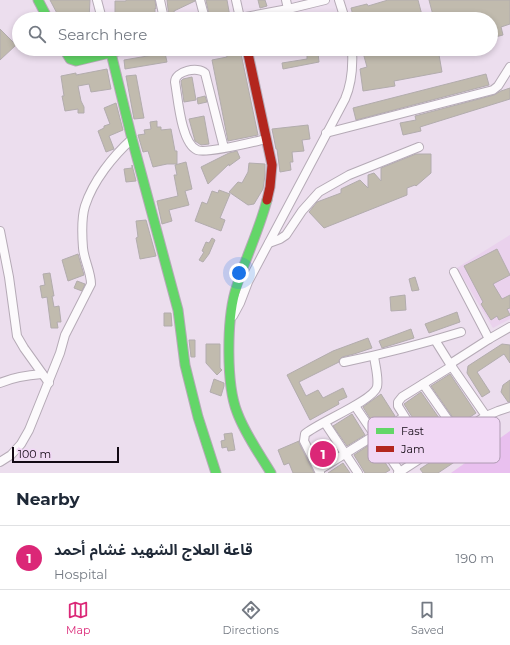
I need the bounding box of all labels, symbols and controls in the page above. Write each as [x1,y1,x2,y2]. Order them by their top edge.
search box [12,12,498,56]
icon: search [26,23,48,45]
text: Search here [58,25,147,44]
your location [229,263,249,283]
legend [368,417,500,463]
text: Fast [401,424,425,438]
pin: 1 [310,439,336,469]
text: Jam [400,442,425,456]
scale bar [12,445,119,464]
text: 100 m [18,447,51,461]
text: Nearby [16,489,80,509]
text: قاعة العلاج الشهيد غشام أحمد [54,540,253,559]
text: 1 [26,550,32,566]
text: 190 m [456,550,494,566]
text: Hospital [54,566,107,582]
tab: Map [66,599,90,637]
tab: Directions [223,599,279,637]
tab: Saved [411,599,444,637]

